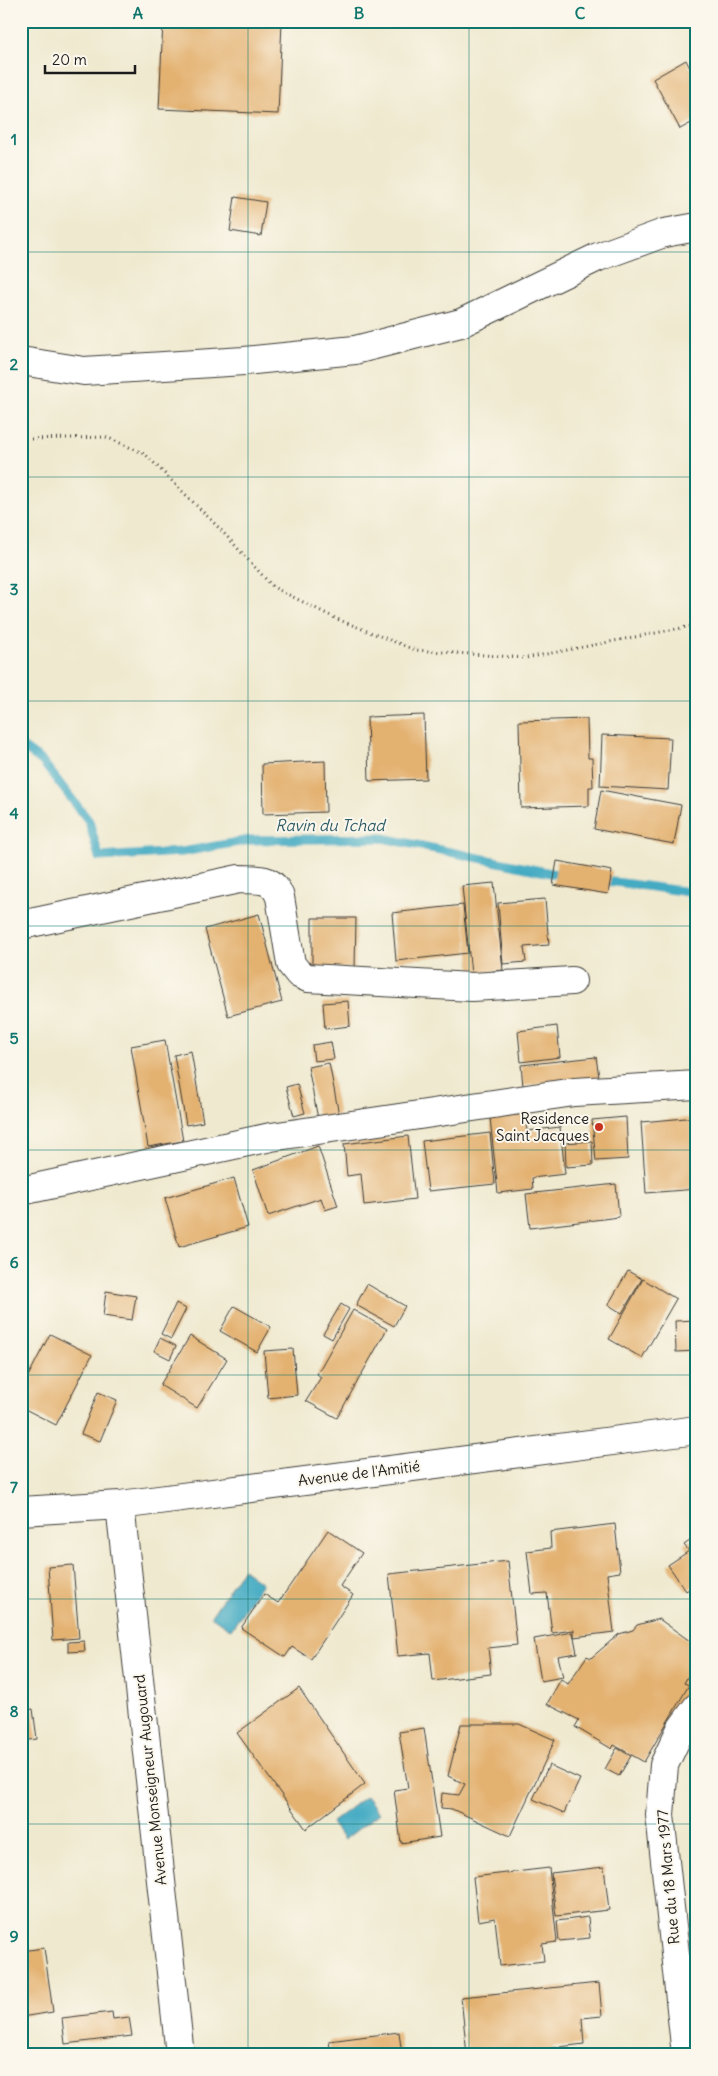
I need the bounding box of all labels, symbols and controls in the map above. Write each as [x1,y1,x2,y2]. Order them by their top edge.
text: A [133,3,143,23]
text: B [354,3,365,23]
text: C [575,3,586,23]
scale bar [45,42,135,74]
text: 20 m [52,50,87,69]
text: 1 [11,129,17,149]
text: 2 [10,354,19,374]
text: 3 [9,579,19,599]
text: 4 [9,803,19,823]
water label: Ravin du Tchad [275,815,387,835]
text: 5 [9,1028,19,1048]
place label: Residence Saint Jacques [496,1109,589,1145]
marker: Residence Saint Jacques [593,1121,605,1133]
text: 6 [9,1252,19,1272]
street label: Avenue de l'Amitié [297,1456,421,1490]
text: 7 [10,1477,18,1497]
street label: Avenue Monseigneur Augouard [129,1673,171,1886]
text: 8 [9,1701,19,1721]
street label: Rue du 18 Mars 1977 [653,1809,683,1945]
text: 9 [9,1926,19,1946]

